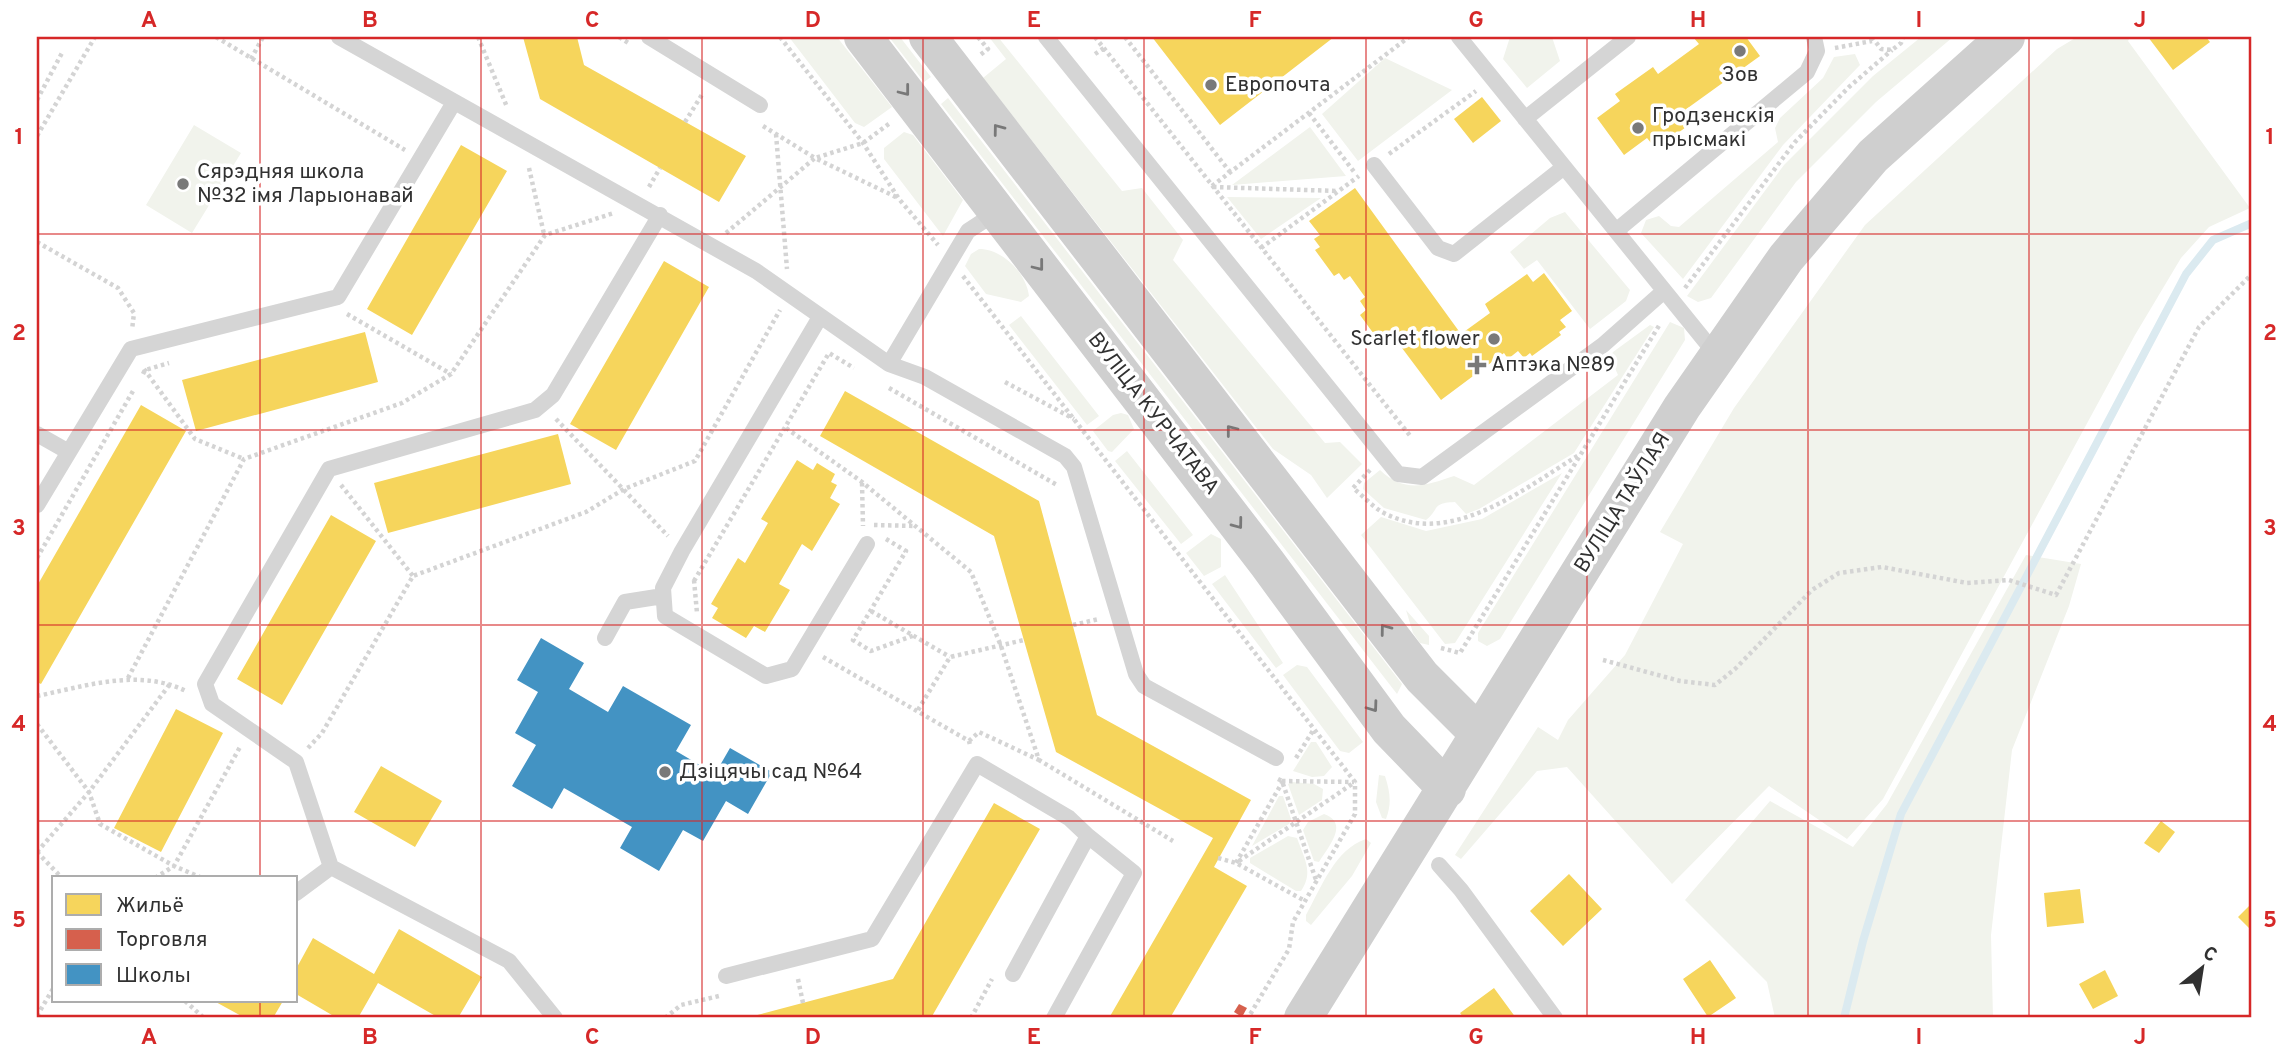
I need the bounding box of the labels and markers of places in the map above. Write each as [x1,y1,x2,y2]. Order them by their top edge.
marker: Зов [1732,43,1748,59]
place label: Зов [1722,62,1758,89]
place label: Европочта [1225,72,1330,99]
marker: Европочта [1203,77,1219,93]
place label: Гродзенскія прысмакі [1652,103,1775,154]
marker: Гродзенскія прысмакі [1630,120,1646,136]
place label: Сярэдняя школа №32 імя Ларыонавай [197,159,414,210]
marker: Сярэдняя школа №32 імя Ларыонавай [175,176,191,192]
place label: Scarlet flower [1350,326,1480,353]
marker: Scarlet flower [1486,331,1502,347]
place label: Аптэка №89 [1491,352,1615,379]
marker: Аптэка №89 [1469,357,1485,373]
place label: Дзіцячы сад №64 [679,759,862,786]
marker: Дзіцячы сад №64 [657,764,673,780]

